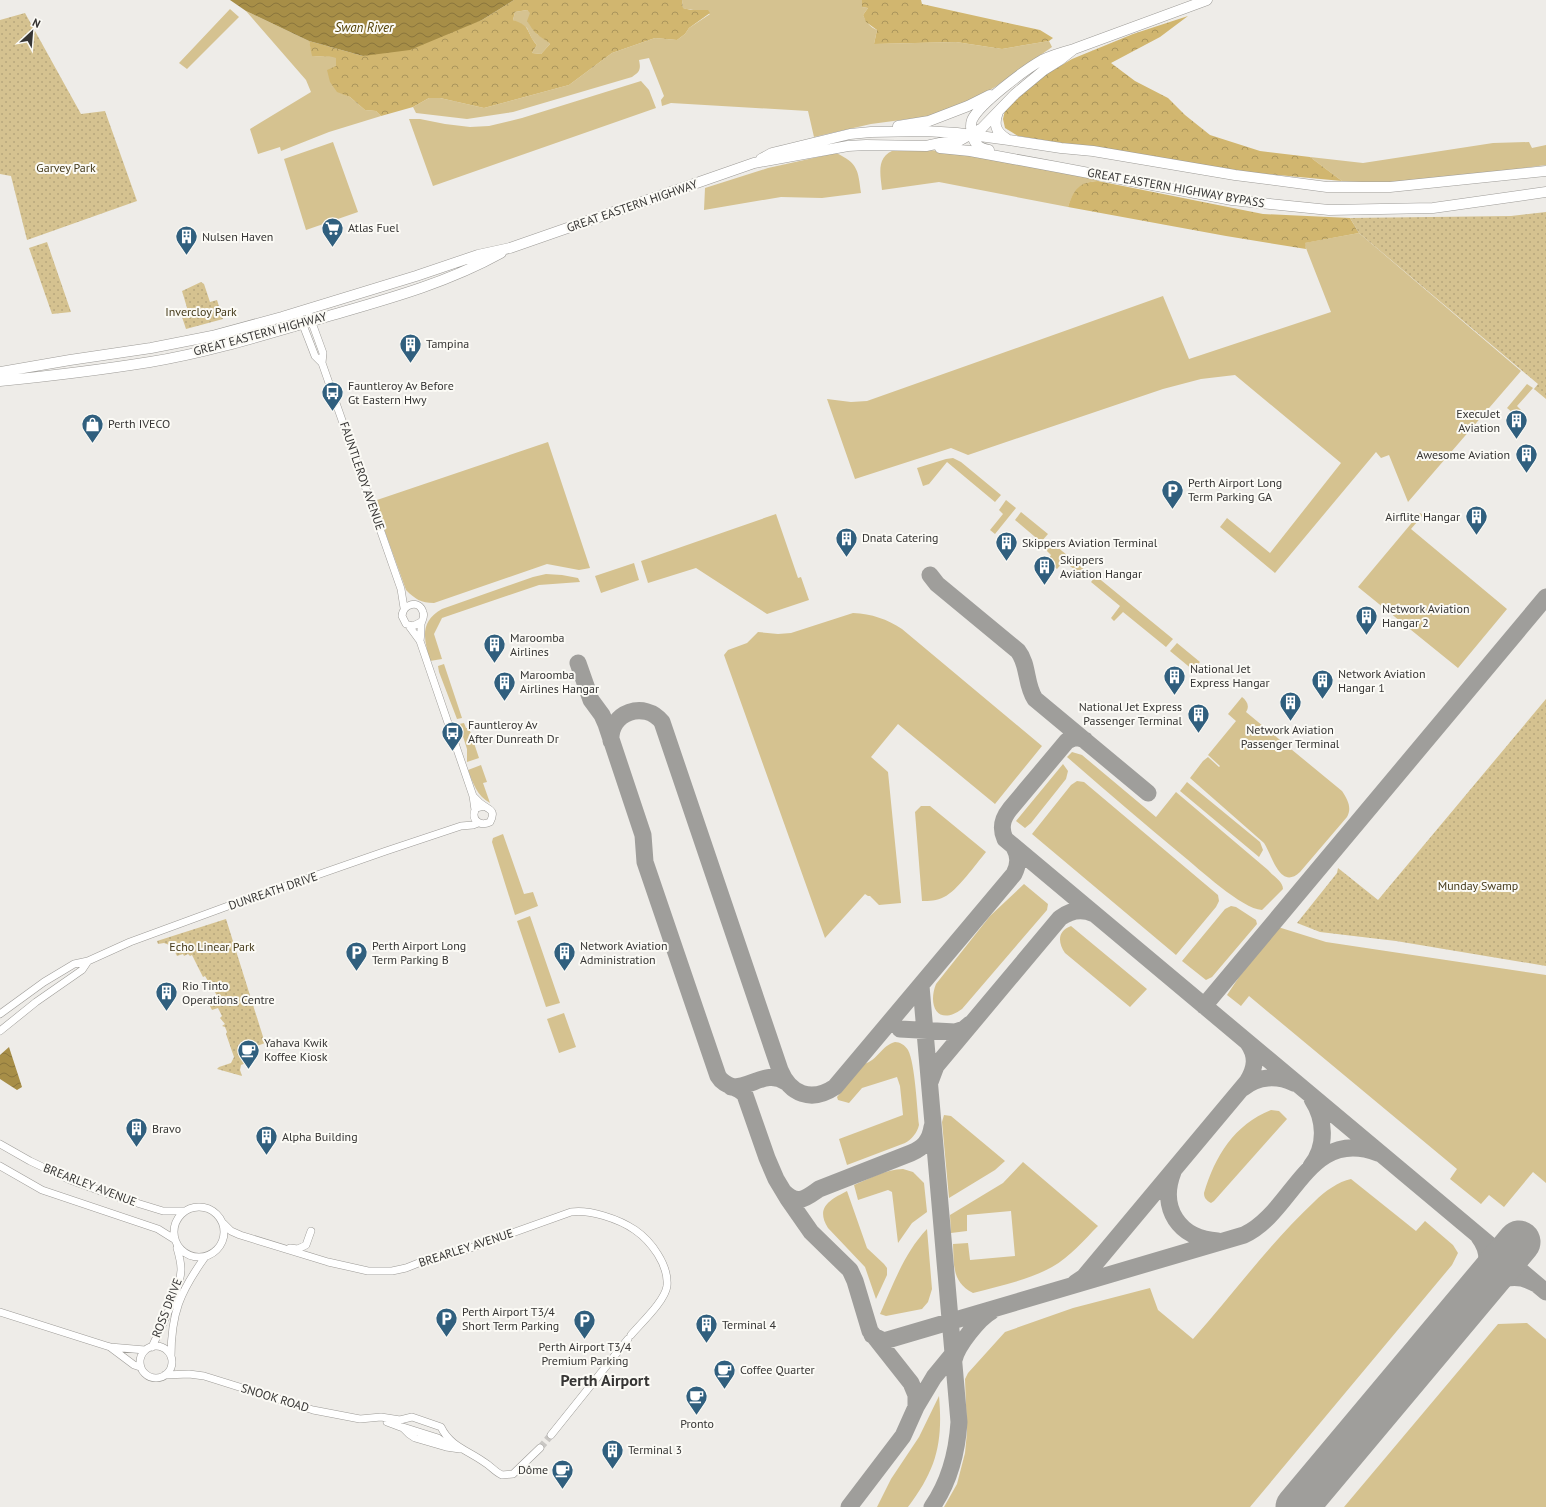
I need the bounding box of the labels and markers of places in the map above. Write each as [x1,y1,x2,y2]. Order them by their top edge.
supermarket icon: Atlas Fuel [320,215,346,248]
place label: Atlas Fuel [348,220,399,235]
building icon: Nulsen Haven [174,224,200,257]
place label: Nulsen Haven [202,229,273,244]
building icon: Tampina [397,331,423,364]
place label: Tampina [426,336,469,351]
place label: Fauntleroy Av Before Gt Eastern Hwy [348,378,454,407]
bus stop icon: Fauntleroy Av Before Gt Eastern Hwy [320,380,346,413]
place label: ExecuJet Aviation [1456,406,1500,435]
building icon: ExecuJet Aviation [1503,408,1529,441]
shop icon: Perth IVECO [79,411,105,444]
place label: Perth IVECO [108,416,170,431]
building icon: Awesome Aviation [1513,442,1539,475]
place label: Awesome Aviation [1416,447,1510,462]
place label: Perth Airport Long Term Parking GA [1188,475,1282,504]
parking icon: Perth Airport Long Term Parking GA [1159,477,1185,510]
building icon: Airflite Hangar [1463,504,1489,537]
place label: Airflite Hangar [1385,509,1460,524]
building icon: Dnata Catering [834,525,860,558]
place label: Dnata Catering [862,530,939,545]
building icon: Skippers Aviation Terminal [993,530,1019,563]
place label: Skippers Aviation Terminal [1022,535,1158,550]
place label: Skippers Aviation Hangar [1060,552,1142,581]
building icon: Skippers Aviation Hangar [1031,554,1057,587]
place label: Network Aviation Hangar 2 [1382,601,1469,630]
building icon: Network Aviation Hangar 2 [1354,603,1380,636]
place label: Maroomba Airlines [510,630,565,659]
building icon: Maroomba Airlines [481,632,507,665]
place label: National Jet Express Hangar [1190,661,1270,690]
building icon: National Jet Express Hangar [1161,663,1187,696]
place label: Network Aviation Hangar 1 [1338,666,1425,695]
place label: Maroomba Airlines Hangar [520,667,599,696]
building icon: Network Aviation Hangar 1 [1309,668,1335,701]
building icon: Maroomba Airlines Hangar [492,669,518,702]
building icon: Network Aviation Passenger Terminal [1277,690,1303,723]
place label: National Jet Express Passenger Terminal [1079,699,1182,728]
building icon: National Jet Express Passenger Terminal [1185,701,1211,734]
place label: Fauntleroy Av After Dunreath Dr [468,717,559,746]
bus stop icon: Fauntleroy Av After Dunreath Dr [439,719,465,752]
place label: Network Aviation Passenger Terminal [1241,722,1340,751]
place label: Perth Airport Long Term Parking B [372,938,466,967]
place label: Network Aviation Administration [580,938,667,967]
parking icon: Perth Airport Long Term Parking B [343,940,369,973]
building icon: Network Aviation Administration [552,940,578,973]
place label: Rio Tinto Operations Centre [182,978,275,1007]
building icon: Rio Tinto Operations Centre [153,980,179,1013]
place label: Yahava Kwik Koffee Kiosk [264,1035,328,1064]
cafe icon: Yahava Kwik Koffee Kiosk [236,1037,262,1070]
building icon: Bravo [124,1116,150,1149]
place label: Bravo [152,1121,181,1136]
building icon: Alpha Building [254,1124,280,1157]
place label: Alpha Building [282,1129,358,1144]
place label: Perth Airport T3/4 Short Term Parking [462,1304,559,1333]
parking icon: Perth Airport T3/4 Short Term Parking [433,1306,459,1339]
parking icon: Perth Airport T3/4 Premium Parking [572,1307,598,1340]
building icon: Terminal 4 [694,1312,720,1345]
place label: Terminal 4 [722,1317,776,1332]
place label: Perth Airport T3/4 Premium Parking [539,1339,632,1368]
cafe icon: Coffee Quarter [711,1357,737,1390]
place label: Coffee Quarter [740,1362,815,1377]
cafe icon: Pronto [684,1384,710,1417]
place label: Pronto [680,1416,714,1431]
building icon: Terminal 3 [600,1437,626,1470]
place label: Terminal 3 [628,1442,682,1457]
cafe icon: Dôme [550,1457,576,1490]
place label: Dôme [518,1462,548,1477]

